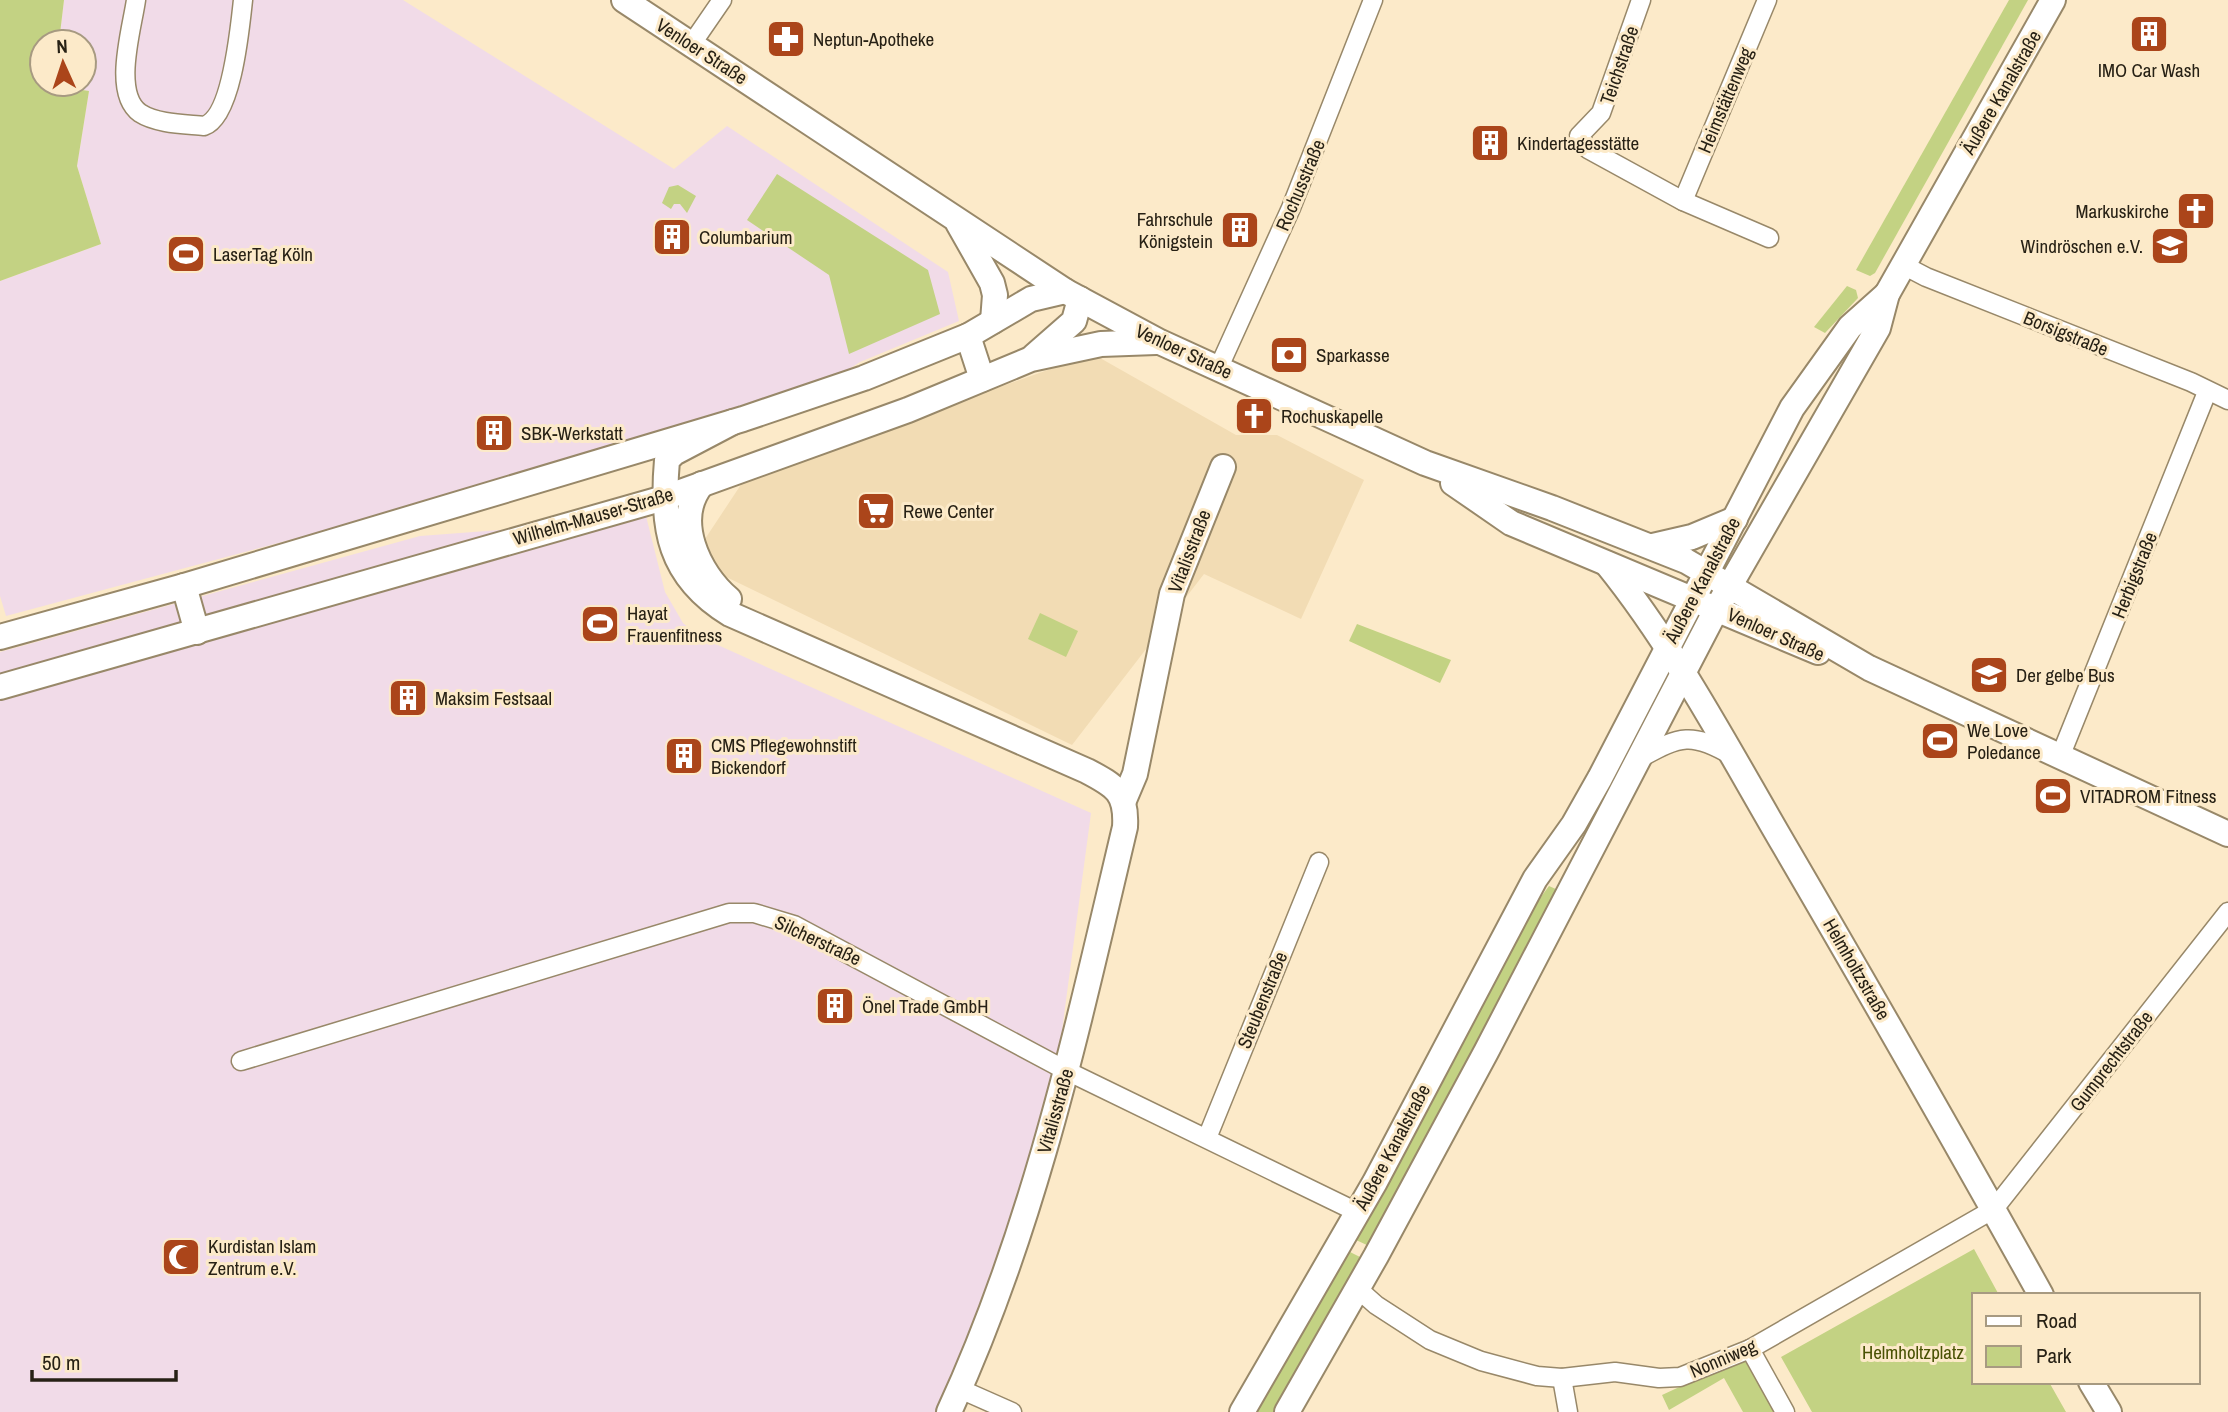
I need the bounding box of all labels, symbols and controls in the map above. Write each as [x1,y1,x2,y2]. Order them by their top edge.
street label: Venloer Straße [651,12,753,90]
building icon: IMO Car Wash [2128,13,2170,55]
pharmacy icon: Neptun-Apotheke [765,18,807,60]
street label: Teichstraße [1593,22,1645,108]
street label: Äußere Kanalstraße [1954,25,2047,160]
place label: Neptun-Apotheke [813,26,934,52]
north arrow [28,28,98,98]
text: N [56,33,68,59]
street label: Heimstättenweg [1691,43,1759,157]
place label: IMO Car Wash [2098,57,2200,83]
building icon: Kindertagesstätte [1469,122,1511,164]
place label: Kindertagesstätte [1517,130,1639,156]
street label: Rochusstraße [1269,135,1331,235]
church icon: Markuskirche [2175,190,2217,232]
place label: Markuskirche [2076,198,2169,224]
place label: Fahrschule Königstein [1137,206,1213,254]
building icon: Fahrschule Königstein [1219,209,1261,251]
building icon: Columbarium [651,216,693,258]
place label: Columbarium [699,224,793,250]
school or university icon: Windröschen e.V. [2149,225,2191,267]
sports icon: LaserTag Köln [165,233,207,275]
place label: Windröschen e.V. [2021,233,2143,259]
place label: LaserTag Köln [213,241,313,267]
street label: Borsigstraße [2020,304,2112,362]
street label: Venloer Straße [1131,317,1237,385]
bank icon: Sparkasse [1268,334,1310,376]
place label: Sparkasse [1316,342,1390,368]
church icon: Rochuskapelle [1233,395,1275,437]
place label: Rochuskapelle [1281,403,1383,429]
building icon: SBK-Werkstatt [473,412,515,454]
place label: SBK-Werkstatt [521,420,624,446]
street label: Wilhelm-Mauser-Straße [510,481,676,551]
supermarket icon: Rewe Center [855,490,897,532]
place label: Rewe Center [903,498,995,524]
street label: Vitalisstraße [1161,506,1217,596]
street label: Äußere Kanalstraße [1657,512,1746,649]
street label: Herbigstraße [2105,528,2163,622]
place label: Hayat Frauenfitness [627,600,722,648]
street label: Venloer Straße [1723,601,1829,667]
sports icon: Hayat Frauenfitness [579,603,621,645]
school or university icon: Der gelbe Bus [1968,654,2010,696]
place label: Der gelbe Bus [2016,662,2115,688]
building icon: Maksim Festsaal [387,677,429,719]
place label: Maksim Festsaal [435,685,552,711]
place label: We Love Poledance [1967,717,2041,765]
sports icon: We Love Poledance [1919,720,1961,762]
place label: CMS Pflegewohnstift Bickendorf [711,732,857,780]
building icon: CMS Pflegewohnstift Bickendorf [663,735,705,777]
sports icon: VITADROM Fitness [2032,775,2074,817]
place label: VITADROM Fitness [2080,783,2217,809]
street label: Silcherstraße [771,909,865,971]
street label: Helmholtzstraße [1817,913,1897,1025]
street label: Steubenstraße [1231,948,1293,1052]
building icon: Önel Trade GmbH [814,985,856,1027]
place label: Önel Trade GmbH [862,993,988,1019]
street label: Gumprechtstraße [2063,1005,2159,1117]
street label: Vitalisstraße [1030,1066,1080,1156]
street label: Äußere Kanalstraße [1347,1079,1436,1216]
place label: Kurdistan Islam Zentrum e.V. [208,1233,316,1281]
mosque icon: Kurdistan Islam Zentrum e.V. [160,1236,202,1278]
legend [1972,1293,2200,1384]
text: Road [2036,1306,2077,1335]
street label: Nonniweg [1686,1332,1761,1384]
scale bar [32,1338,175,1382]
park label: Helmholtzplatz [1862,1339,1964,1365]
text: Park [2036,1341,2072,1370]
text: 50 m [42,1348,80,1377]

